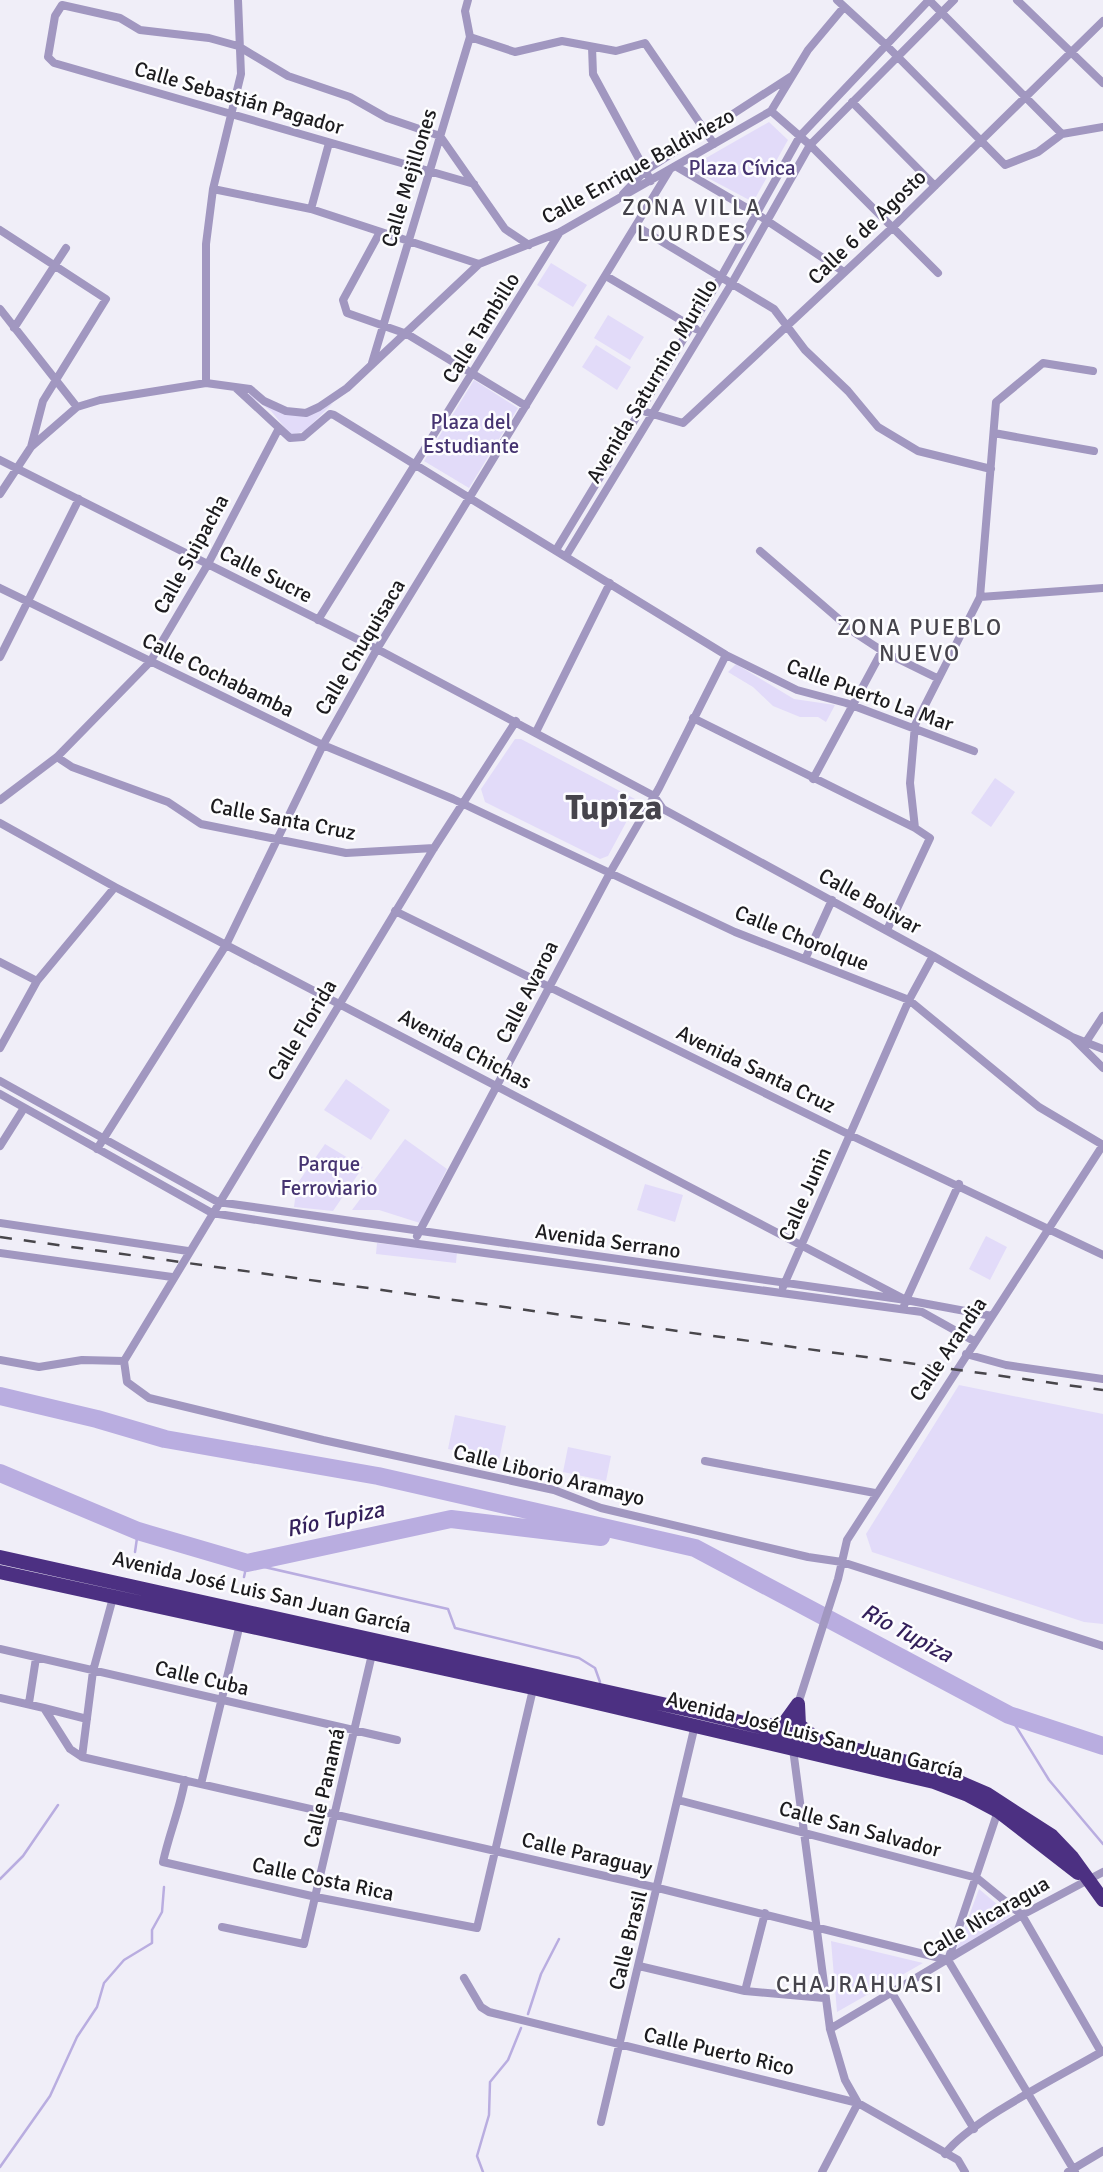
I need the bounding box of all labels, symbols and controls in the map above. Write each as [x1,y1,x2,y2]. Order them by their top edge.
street label: Calle Sebastián Pagador [131,56,347,140]
street label: Calle Enrique Baldiviezo [537,102,739,230]
street label: Calle Mejillones [376,106,442,250]
park label: Plaza Cívica [688,155,796,181]
street label: Calle 6 de Agosto [802,164,932,290]
district label: ZONA VILLA LOURDES [622,193,762,248]
street label: Calle Tambillo [437,268,525,388]
street label: Avenida Saturnino Murillo [581,274,723,488]
park label: Plaza del Estudiante [423,409,519,459]
street label: Calle Suipacha [147,490,235,618]
street label: Calle Sucre [215,539,317,609]
street label: Calle Chuquisaca [309,574,411,720]
district label: ZONA PUEBLO NUEVO [837,613,1003,668]
street label: Calle Cochabamba [138,627,298,723]
street label: Calle Puerto La Mar [783,653,957,737]
district label: Tupiza [566,786,662,829]
street label: Calle Santa Cruz [208,792,358,846]
street label: Calle Bolivar [814,862,926,940]
street label: Calle Chorolque [731,899,873,977]
street label: Calle Avaroa [490,936,564,1048]
street label: Calle Florida [262,975,342,1085]
street label: Avenida Chichas [394,1003,536,1095]
street label: Avenida Santa Cruz [672,1019,840,1119]
street label: Calle Junin [773,1143,837,1245]
park label: Parque Ferroviario [281,1151,377,1201]
street label: Avenida Serrano [534,1218,682,1264]
street label: Calle Arandia [904,1292,992,1406]
street label: Calle Liborio Aramayo [451,1439,647,1511]
water label: Río Tupiza [283,1494,388,1544]
street label: Avenida José Luis San Juan García [110,1545,414,1639]
water label: Río Tupiza [856,1597,959,1670]
street label: Calle Cuba [152,1655,252,1701]
street label: Avenida José Luis San Juan García [663,1685,967,1785]
street label: Calle Panamá [298,1726,350,1850]
street label: Calle San Salvador [776,1795,944,1863]
street label: Calle Paraguay [519,1826,655,1882]
street label: Calle Costa Rica [250,1851,396,1907]
street label: Calle Nicaragua [918,1870,1054,1964]
street label: Calle Brasil [603,1887,653,1993]
district label: CHAJRAHUASI [776,1970,944,1999]
street label: Calle Puerto Rico [641,2021,797,2081]

